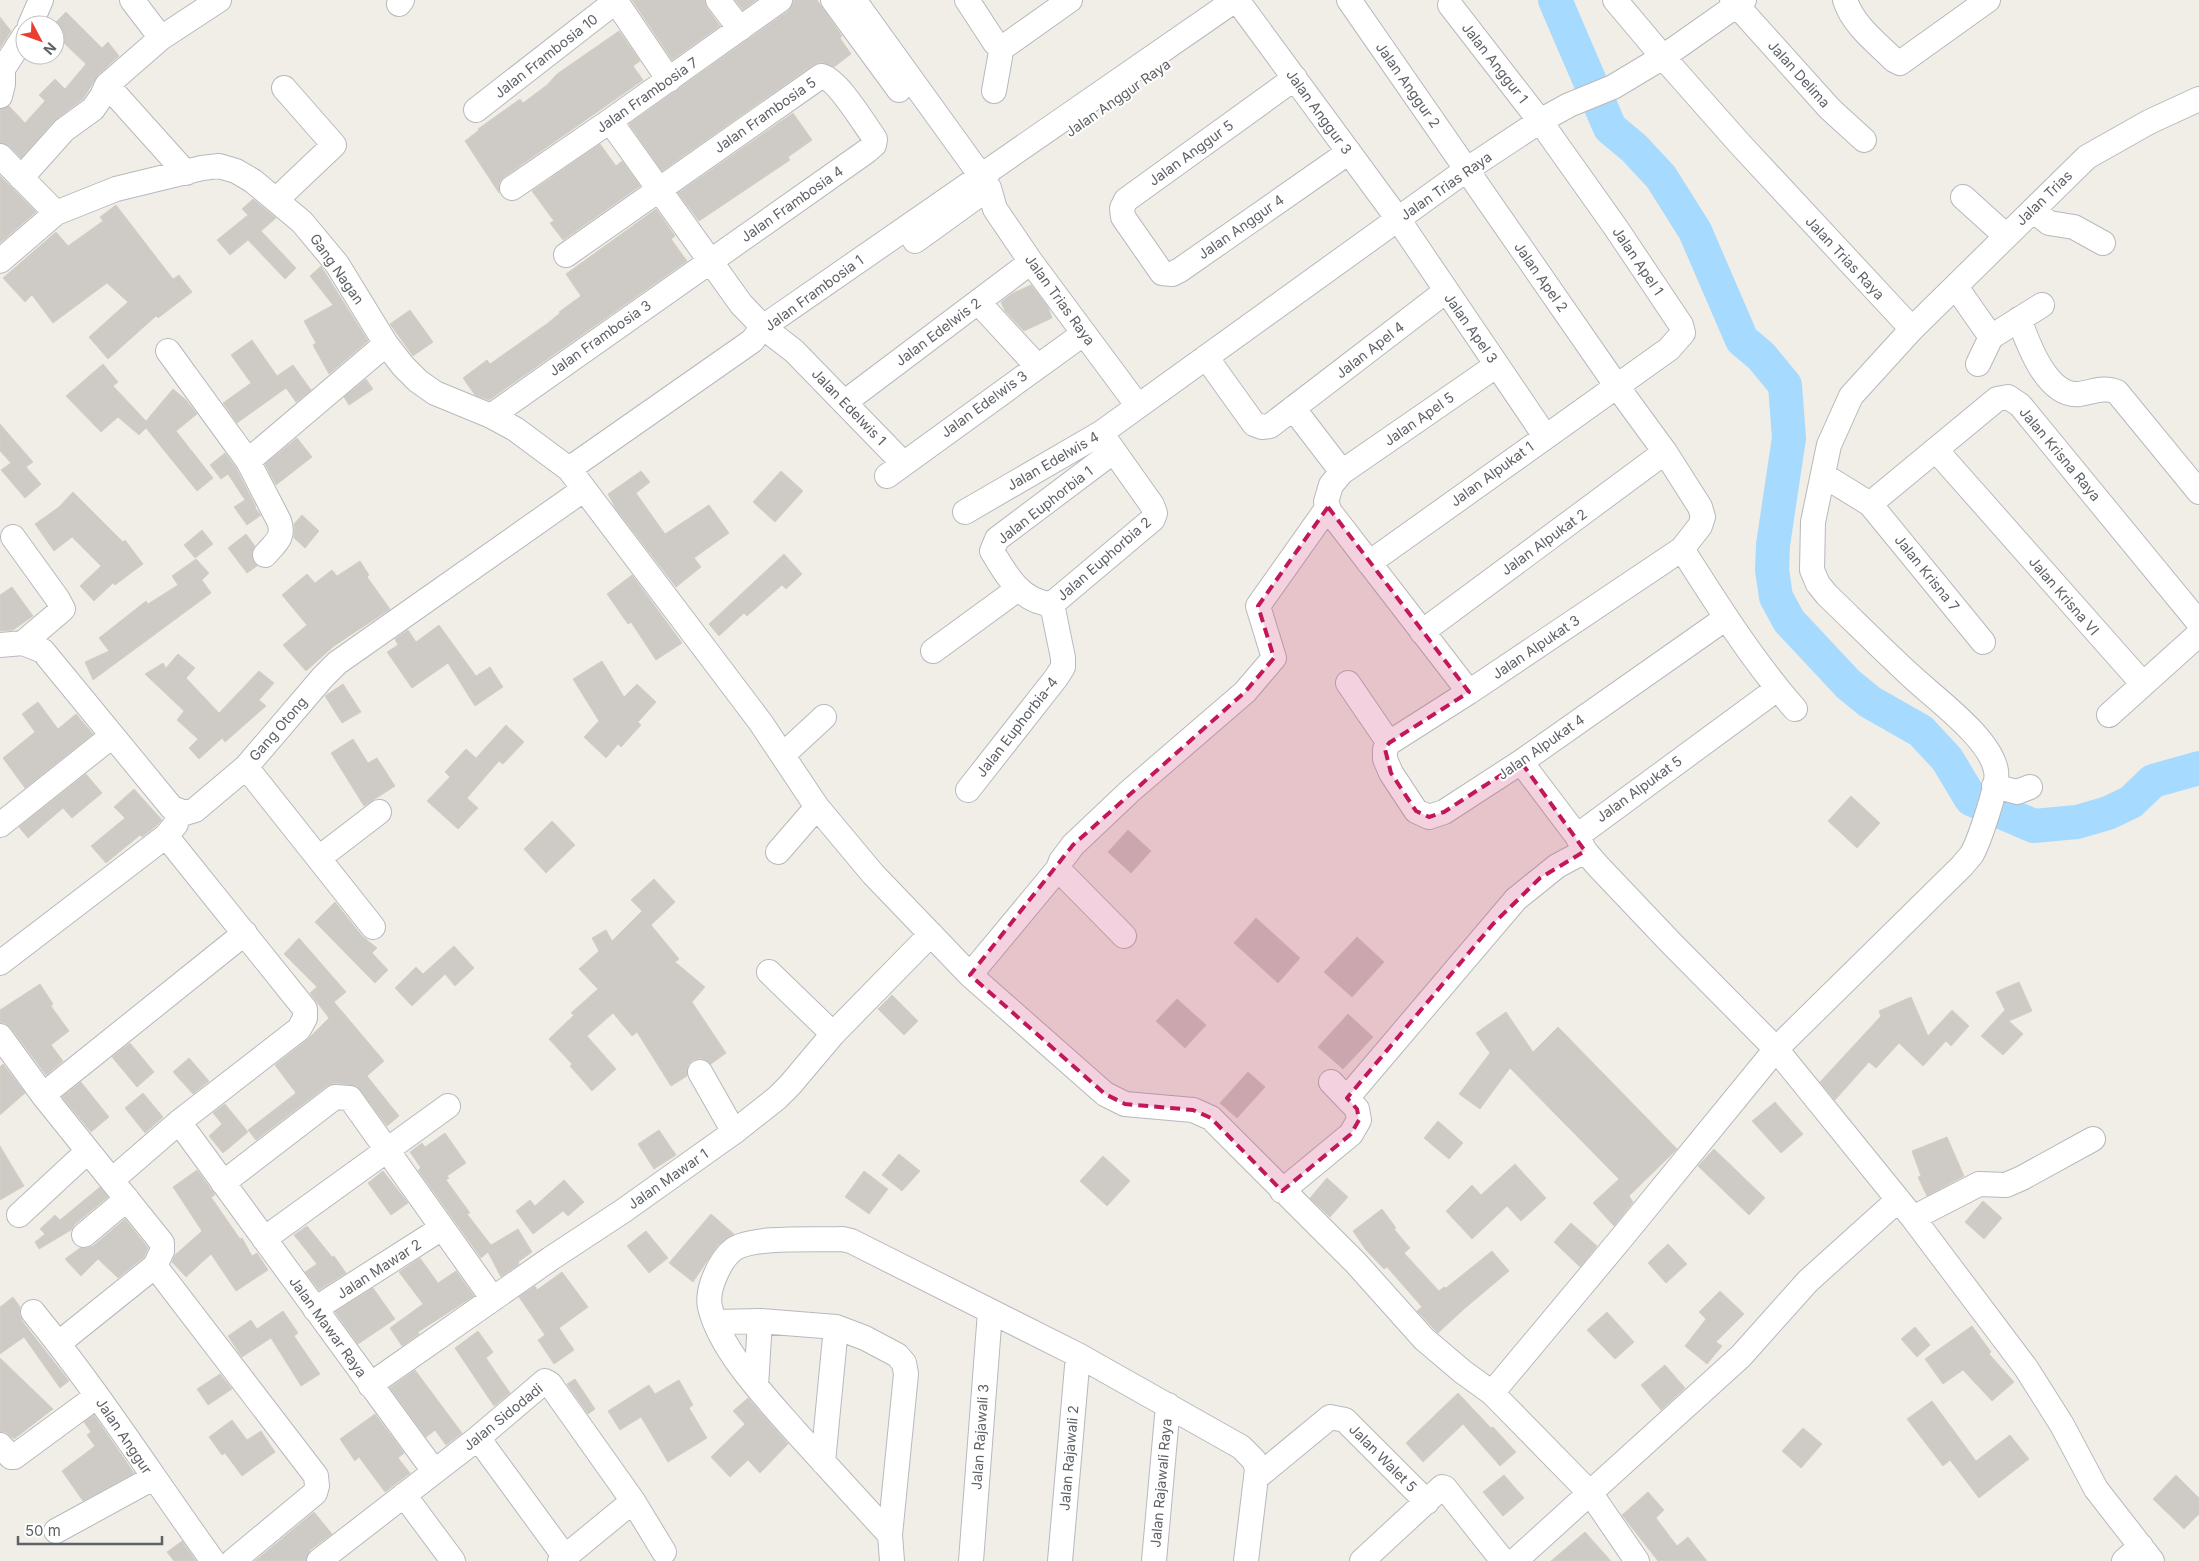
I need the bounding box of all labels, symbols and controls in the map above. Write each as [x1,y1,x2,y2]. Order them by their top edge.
street label: Jalan Frambosia 10 [491,10,601,101]
north arrow [15,15,65,65]
street label: Jalan Anggur 1 [1459,19,1532,106]
street label: Jalan Delima [1765,37,1834,111]
text: N [40,39,60,58]
street label: Jalan Anggur 2 [1373,39,1444,131]
street label: Jalan Frambosia 7 [593,53,701,136]
street label: Jalan Anggur Raya [1062,55,1173,140]
street label: Jalan Anggur 3 [1283,66,1356,157]
street label: Jalan Frambosia 5 [710,73,819,156]
street label: Jalan Anggur 5 [1145,116,1236,189]
street label: Jalan Trias Raya [1397,148,1495,223]
street label: Jalan Frambosia 4 [737,162,846,245]
street label: Jalan Trias [2012,167,2075,229]
street label: Jalan Anggur 4 [1194,191,1287,263]
street label: Jalan Trias Raya [1802,212,1888,303]
street label: Jalan Apel 1 [1609,223,1667,298]
street label: Gang Nagan [307,230,368,307]
street label: Jalan Apel 2 [1511,238,1572,315]
street label: Jalan Frambosia 1 [761,251,866,334]
street label: Jalan Trias Raya [1022,251,1099,348]
street label: Jalan Apel 3 [1441,289,1502,366]
street label: Jalan Edelwis 2 [892,294,984,369]
street label: Jalan Frambosia 3 [545,296,654,379]
street label: Jalan Apel 4 [1332,318,1407,382]
street label: Jalan Edelwis 1 [809,365,890,448]
street label: Jalan Edelwis 3 [937,367,1030,441]
street label: Jalan Apel 5 [1380,388,1457,449]
street label: Jalan Krisna Raya [2016,403,2105,504]
street label: Jalan Edelwis 4 [1004,427,1102,494]
street label: Jalan Alpukat 1 [1447,438,1537,510]
street label: Jalan Euphorbia 1 [994,462,1096,547]
street label: Jalan Alpukat 2 [1498,505,1590,578]
street label: Jalan Euphorbia 2 [1053,513,1154,604]
street label: Jalan Krisna 7 [1892,531,1963,614]
street label: Jalan Krisna VI [2026,553,2103,638]
street label: Jalan Alpukat 3 [1489,611,1583,682]
street label: Jalan Euphorbia-4 [972,673,1061,780]
street label: Gang Otong [245,693,310,764]
street label: Jalan Alpukat 4 [1494,710,1587,783]
street label: Jalan Alpukat 5 [1593,752,1685,825]
street label: Jalan Mawar 1 [624,1145,711,1213]
street label: Jalan Mawar 2 [333,1235,424,1302]
street label: Jalan Mawar Raya [286,1273,371,1380]
street label: Jalan Sidodadi [460,1379,546,1454]
street label: Jalan Rajawali 3 [967,1383,992,1490]
street label: Jalan Anggur [93,1395,156,1477]
street label: Jalan Rajawali 2 [1055,1404,1082,1511]
street label: Jalan Rajawali Raya [1146,1418,1175,1548]
street label: Jalan Walet 5 [1346,1420,1421,1495]
scale bar [18,1514,161,1546]
text: 50 m [25,1521,61,1540]

